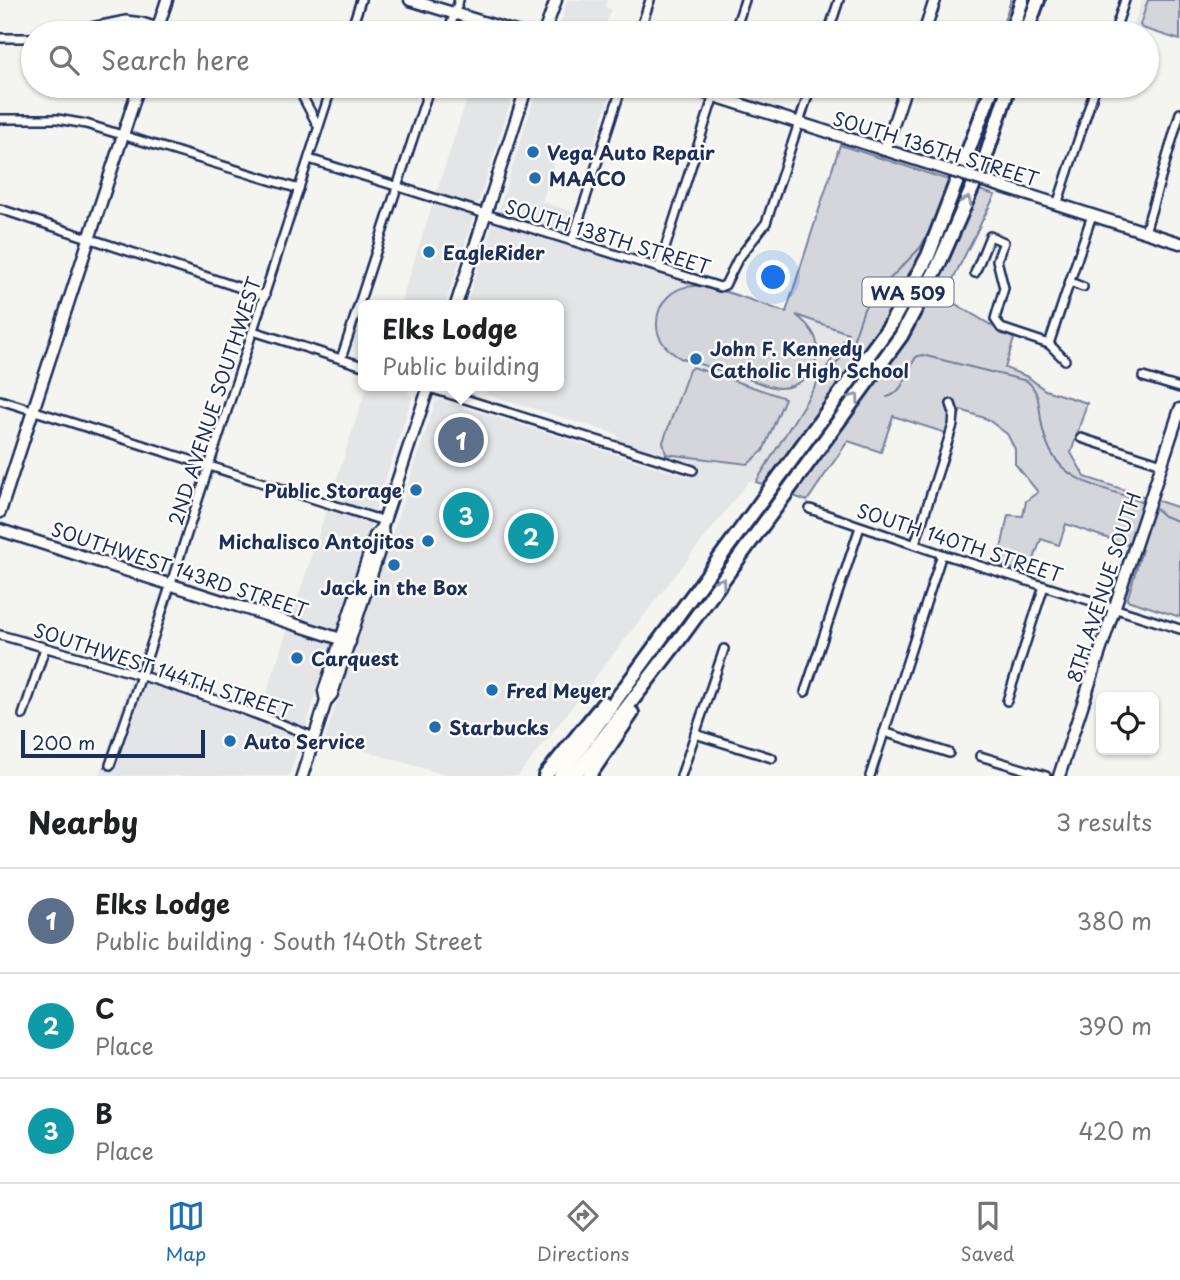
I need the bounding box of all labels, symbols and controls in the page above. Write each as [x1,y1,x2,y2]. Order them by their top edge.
search box [21,21,1159,98]
text: Search here [101,40,250,79]
icon: search [45,41,83,79]
street label: SOUTH 136TH STREET [830,103,1042,193]
place label: Vega Auto Repair [547,138,715,166]
marker: Vega Auto Repair [525,144,541,160]
place label: MAACO [549,164,626,192]
marker: MAACO [527,170,543,186]
street label: SOUTH 138TH STREET [502,191,714,281]
one-way arrow [958,196,972,208]
place label: EagleRider [443,238,545,266]
marker: EagleRider [421,244,437,260]
your location [756,260,790,294]
street label: 2ND AVENUE SOUTHWEST [161,273,267,529]
road number: WA 509 [862,278,954,306]
popup [358,300,564,391]
text: Elks Lodge [382,309,517,348]
place label: John F. Kennedy Catholic High School [710,334,909,384]
text: Public building [382,348,540,383]
marker: John F. Kennedy Catholic High School [688,351,704,367]
one-way arrow [847,393,860,406]
pin: 1 [438,414,484,466]
place label: Public Storage [264,476,402,504]
marker: Public Storage [408,482,424,498]
street label: 8TH AVENUE SOUTH [1059,488,1147,686]
pin: 3 [443,489,489,541]
street label: SOUTH 140TH STREET [854,496,1066,588]
pin: 2 [508,510,554,562]
street label: SOUTHWEST 143RD STREET [48,514,312,624]
place label: Michalisco Antojitos [219,527,414,555]
marker: Michalisco Antojitos [420,533,436,549]
marker: Jack in the Box [386,557,402,573]
place label: Jack in the Box [321,573,467,601]
one-way arrow [713,577,726,590]
street label: SOUTHWEST 144TH STREET [30,615,296,725]
place label: Carquest [311,644,399,672]
marker: Carquest [289,650,305,666]
place label: Fred Meyer [506,676,611,704]
marker: Fred Meyer [484,682,500,698]
map controls [1096,692,1159,755]
button: locate [1096,692,1159,755]
place label: Starbucks [449,713,549,741]
marker: Starbucks [427,719,443,735]
scale bar [21,727,205,759]
place label: Auto Service [244,727,365,755]
text: 200 m [32,728,95,756]
marker: Auto Service [222,733,238,749]
text: Nearby [28,799,138,844]
text: 3 results [1056,804,1152,839]
text: Elks Lodge [95,884,230,923]
text: 1 [46,903,57,938]
text: 380 m [1077,903,1152,938]
text: Public building · South 140th Street [95,923,482,958]
text: C [95,989,115,1028]
text: 2 [43,1008,59,1043]
text: 390 m [1078,1008,1152,1043]
text: Place [95,1028,154,1063]
text: B [95,1094,113,1133]
text: 3 [43,1113,59,1148]
text: 420 m [1078,1113,1152,1148]
text: Place [95,1133,154,1168]
tab: Map [166,1197,206,1267]
tab: Directions [537,1197,630,1267]
tab: Saved [961,1197,1014,1267]

